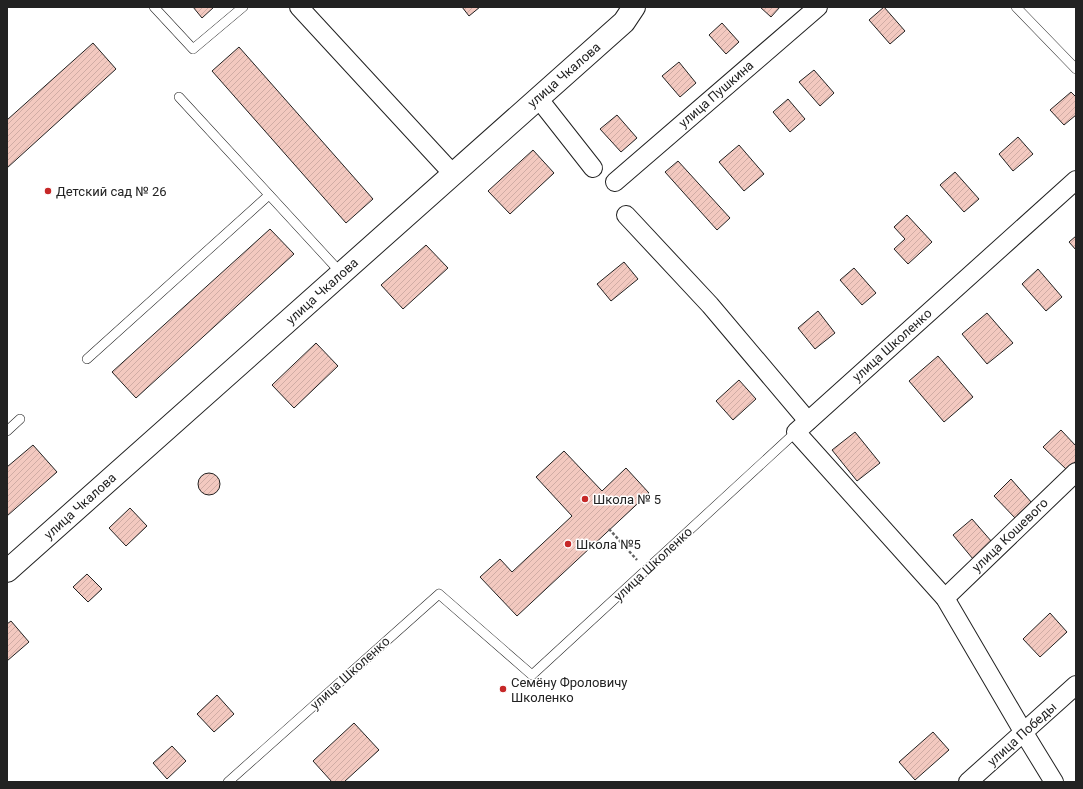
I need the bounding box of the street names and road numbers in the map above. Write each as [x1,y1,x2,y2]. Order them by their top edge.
street label: улица Чкалова [525,39,603,111]
street label: улица Пушкина [676,58,756,130]
street label: улица Чкалова [283,255,361,327]
street label: улица Школенко [849,305,935,385]
street label: улица Чкалова [41,470,119,542]
street label: улица Кошевого [969,495,1051,575]
street label: улица Школенко [611,524,695,604]
street label: улица Школенко [307,633,393,713]
street label: улица Победы [984,699,1060,769]

